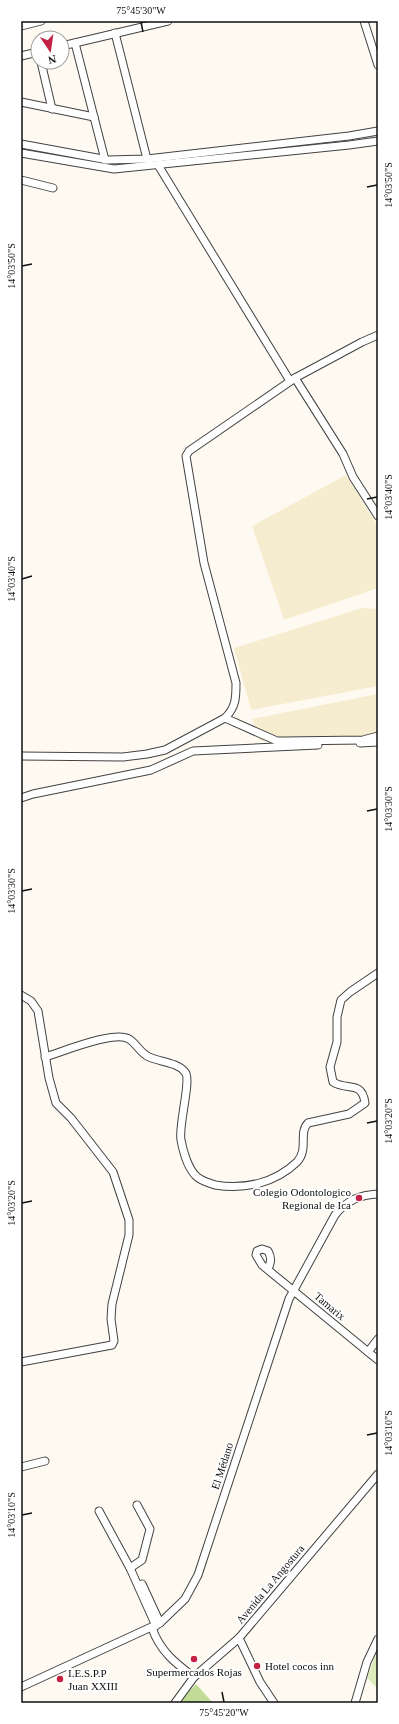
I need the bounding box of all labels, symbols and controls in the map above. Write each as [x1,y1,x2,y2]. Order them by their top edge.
text: 75°45'30"W [116,5,166,16]
north arrow [30,30,70,70]
text: N [47,53,57,66]
text: 14°03'50"S [383,162,394,208]
text: 14°03'50"S [6,243,17,289]
text: 14°03'40"S [383,474,394,520]
text: 14°03'40"S [6,556,17,602]
text: 14°03'30"S [383,786,394,832]
text: 14°03'30"S [6,868,17,914]
text: 14°03'20"S [383,1098,394,1144]
text: 14°03'20"S [6,1180,17,1226]
place label: Colegio Odontologico Regional de Ica [253,1186,351,1211]
marker: Colegio Odontologico Regional de Ica [354,1193,364,1203]
street label: Tamarix [312,1290,348,1323]
text: 14°03'10"S [383,1410,394,1456]
street label: El Médano [209,1441,235,1491]
text: 14°03'10"S [6,1492,17,1538]
street label: Avenida La Angostura [234,1542,306,1626]
marker: Supermercados Rojas [189,1654,199,1664]
place label: Hotel cocos inn [265,1660,335,1672]
marker: Hotel cocos inn [252,1661,262,1671]
place label: Supermercados Rojas [146,1666,242,1678]
place label: I.E.S.P.P Juan XXIII [68,1667,118,1692]
marker: I.E.S.P.P Juan XXIII [55,1674,65,1684]
text: 75°45'20"W [199,1707,249,1718]

